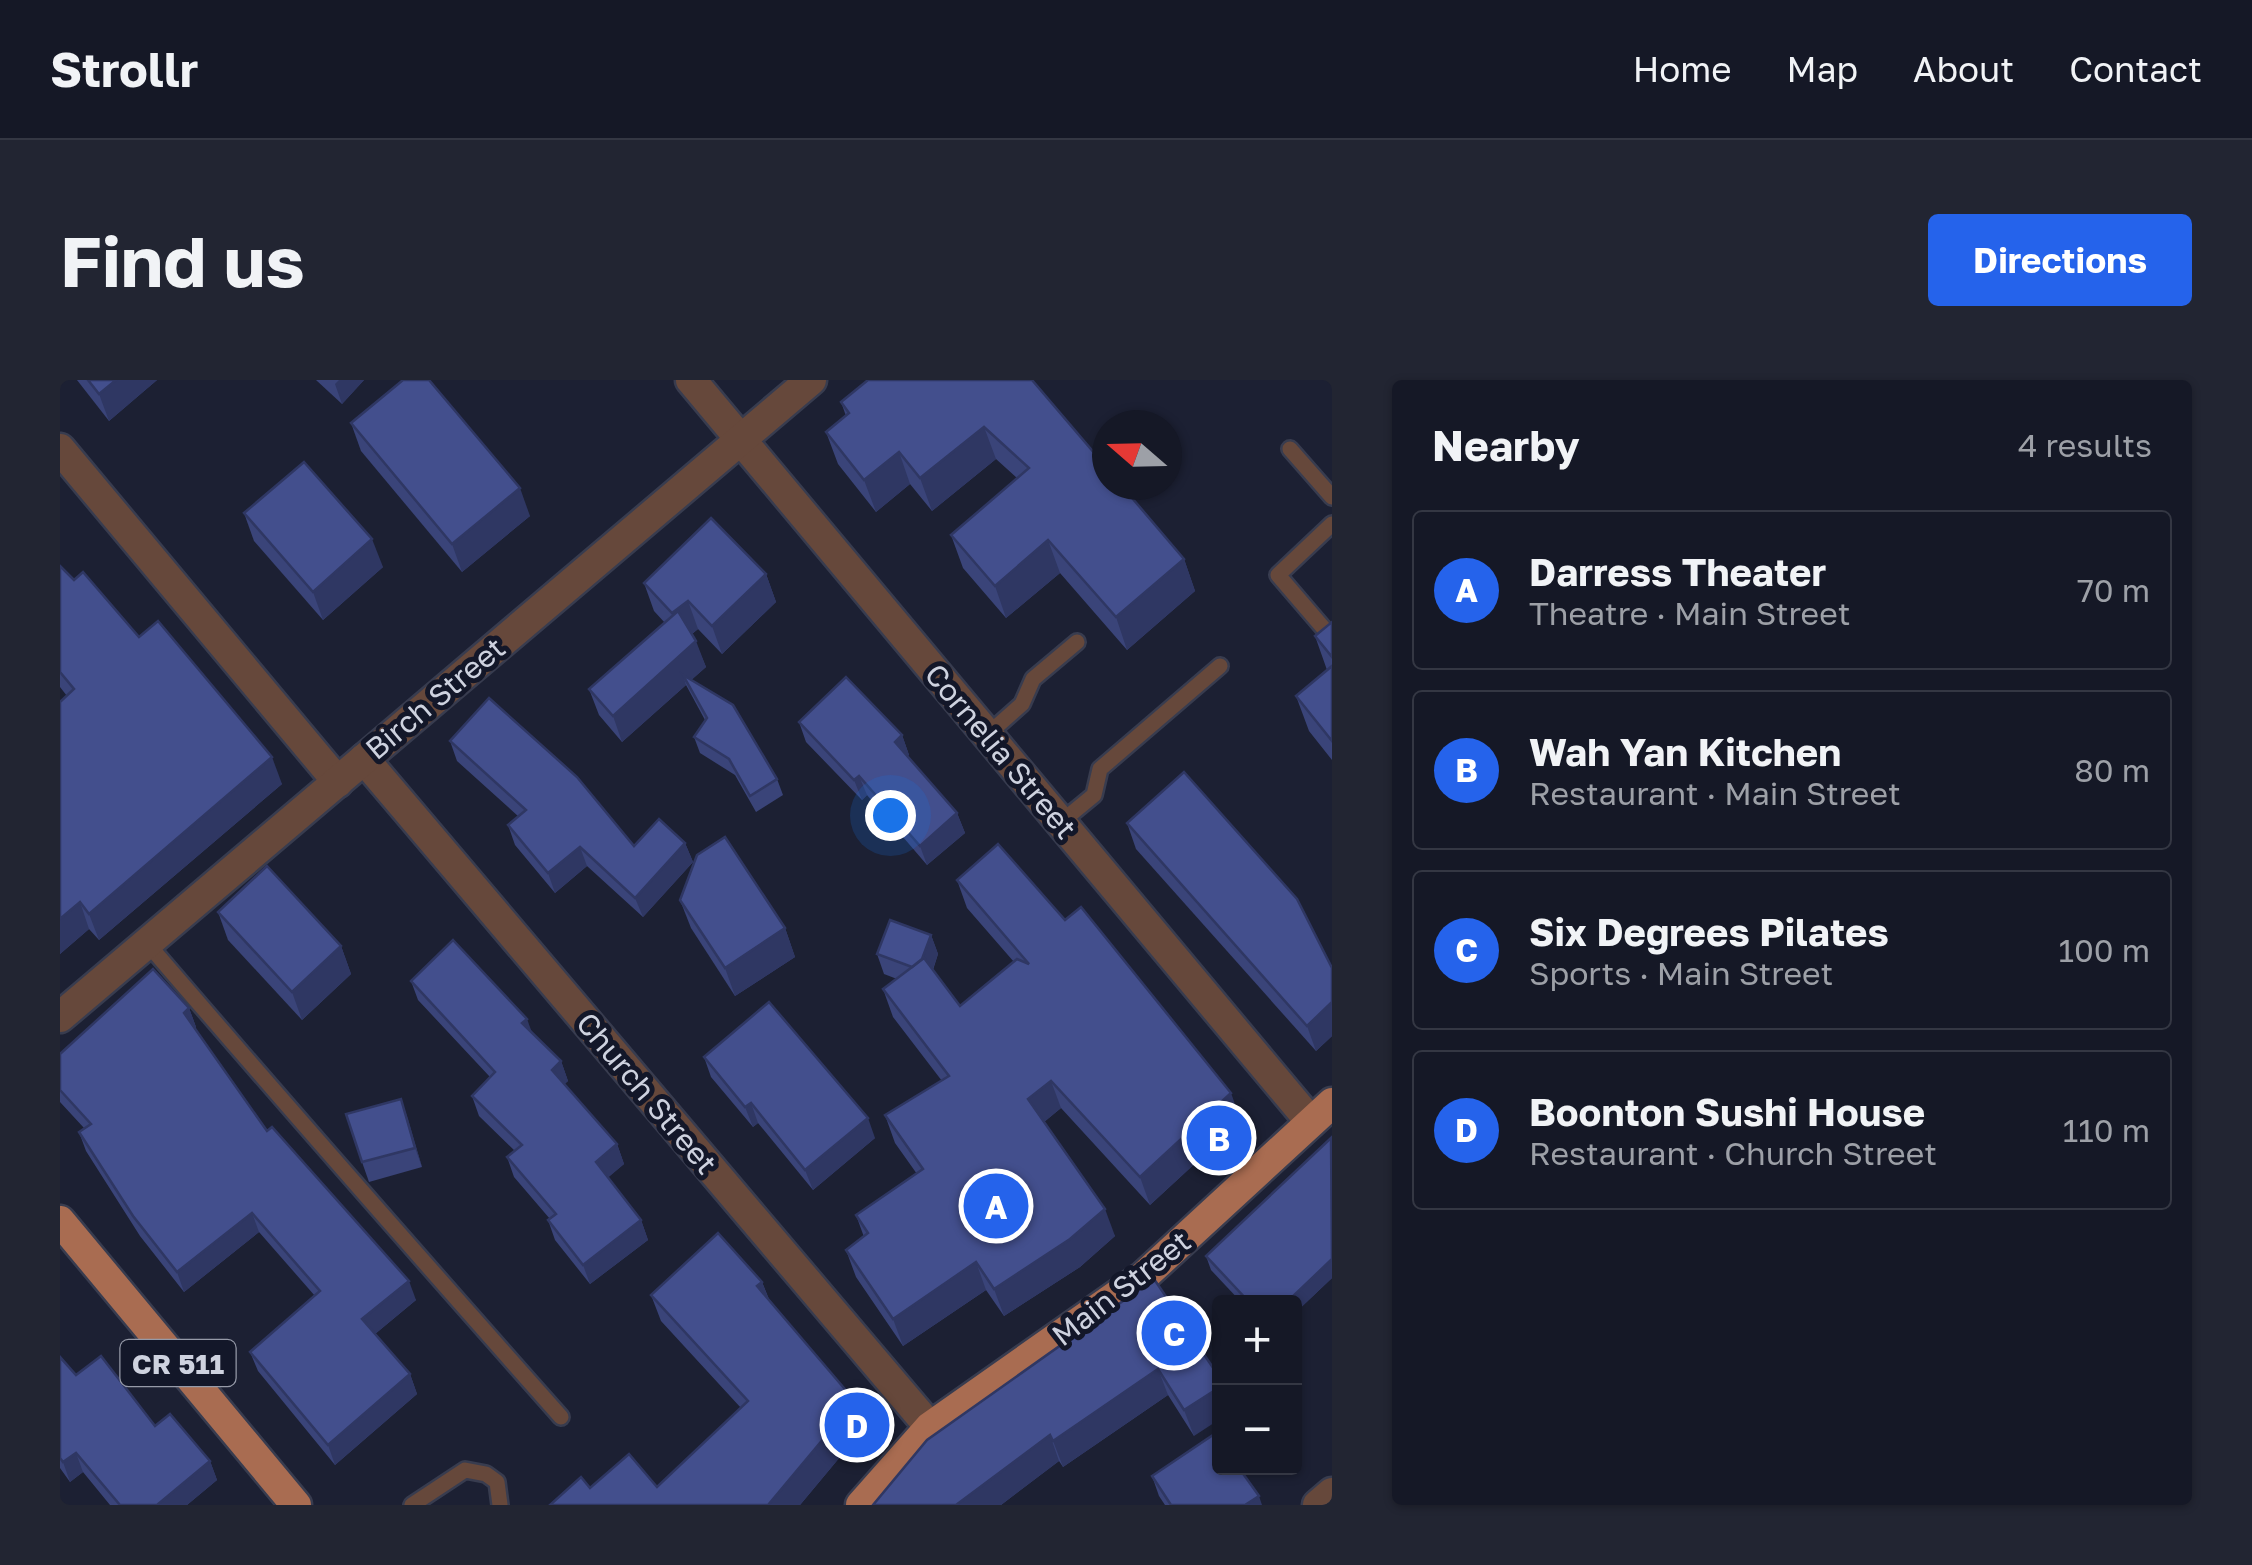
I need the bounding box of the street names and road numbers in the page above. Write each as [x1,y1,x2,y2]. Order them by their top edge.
street label: Birch Street [358,629,512,767]
street label: Cornelia Street [918,656,1084,846]
street label: Church Street [569,1005,725,1181]
street label: Main Street [1045,1223,1197,1353]
road number: CR 511 [121,1340,236,1386]

